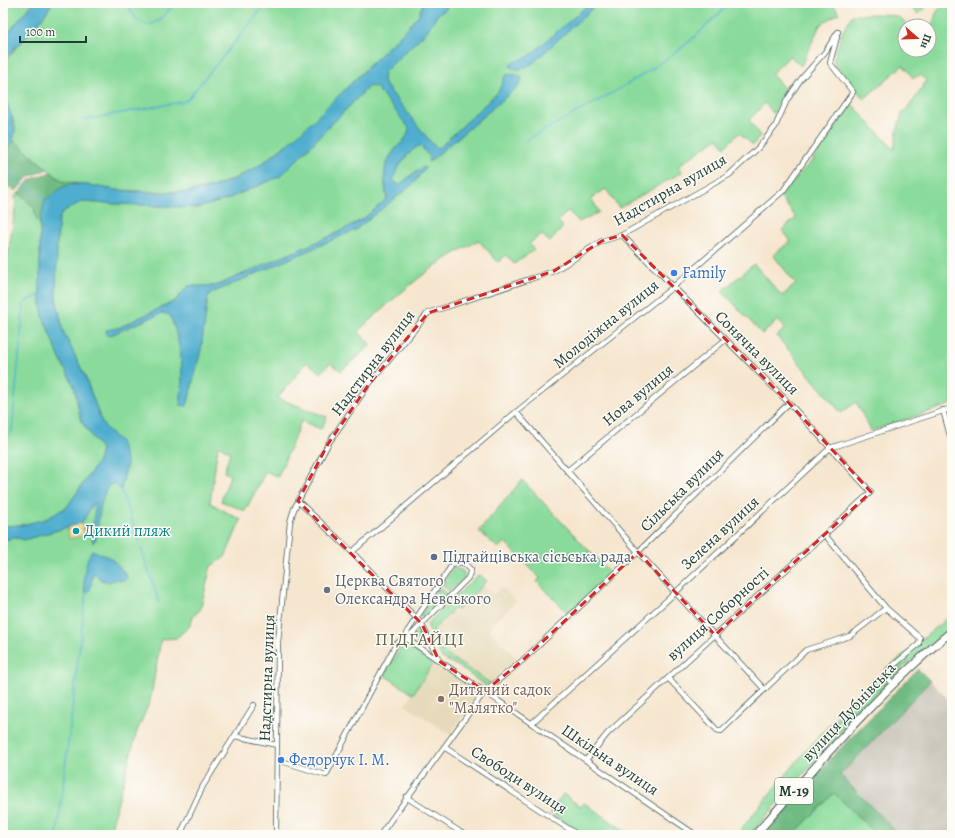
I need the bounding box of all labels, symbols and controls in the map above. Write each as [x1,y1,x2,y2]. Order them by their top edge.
scale bar [20,18,86,44]
north arrow [897,18,937,58]
text: 100 m [26,24,55,40]
text: Пн [916,32,935,51]
street label: Надстирна вулиця [609,148,731,231]
place label: Family [682,262,727,284]
marker: Family [669,268,679,278]
street label: Молодіжна вулиця [548,274,664,374]
street label: Надстирна вулиця [326,305,420,421]
street label: Сонячна вулиця [710,306,804,400]
street label: Нова вулиця [598,359,679,431]
street label: Сільська вулиця [635,443,729,537]
street label: Зелена вулиця [676,491,764,575]
place label: Дикий пляж [84,520,171,542]
marker: Дикий пляж [71,526,81,536]
place label: Підгайцівська сісьська рада [442,546,632,568]
marker: Підгайцівська сісьська рада [429,552,439,562]
street label: вулиця Соборності [662,562,774,666]
place label: Церква Святого Олександра Невського [335,570,491,610]
marker: Церква Святого Олександра Невського [322,585,332,595]
street label: Надстирна вулиця [254,614,280,742]
district label: ПІДГАЙЦІ [375,627,465,651]
street label: вулиця Дубнівська [797,657,901,767]
place label: Дитячий садок "Малятко" [449,679,551,719]
marker: Дитячий садок "Малятко" [436,694,446,704]
street label: Шкільна вулиця [557,719,663,801]
street label: Свободи вулиця [466,741,572,820]
place label: Федорчук І. М. [289,749,390,771]
marker: Федорчук І. М. [276,755,286,765]
road number: М-19 [775,778,813,804]

